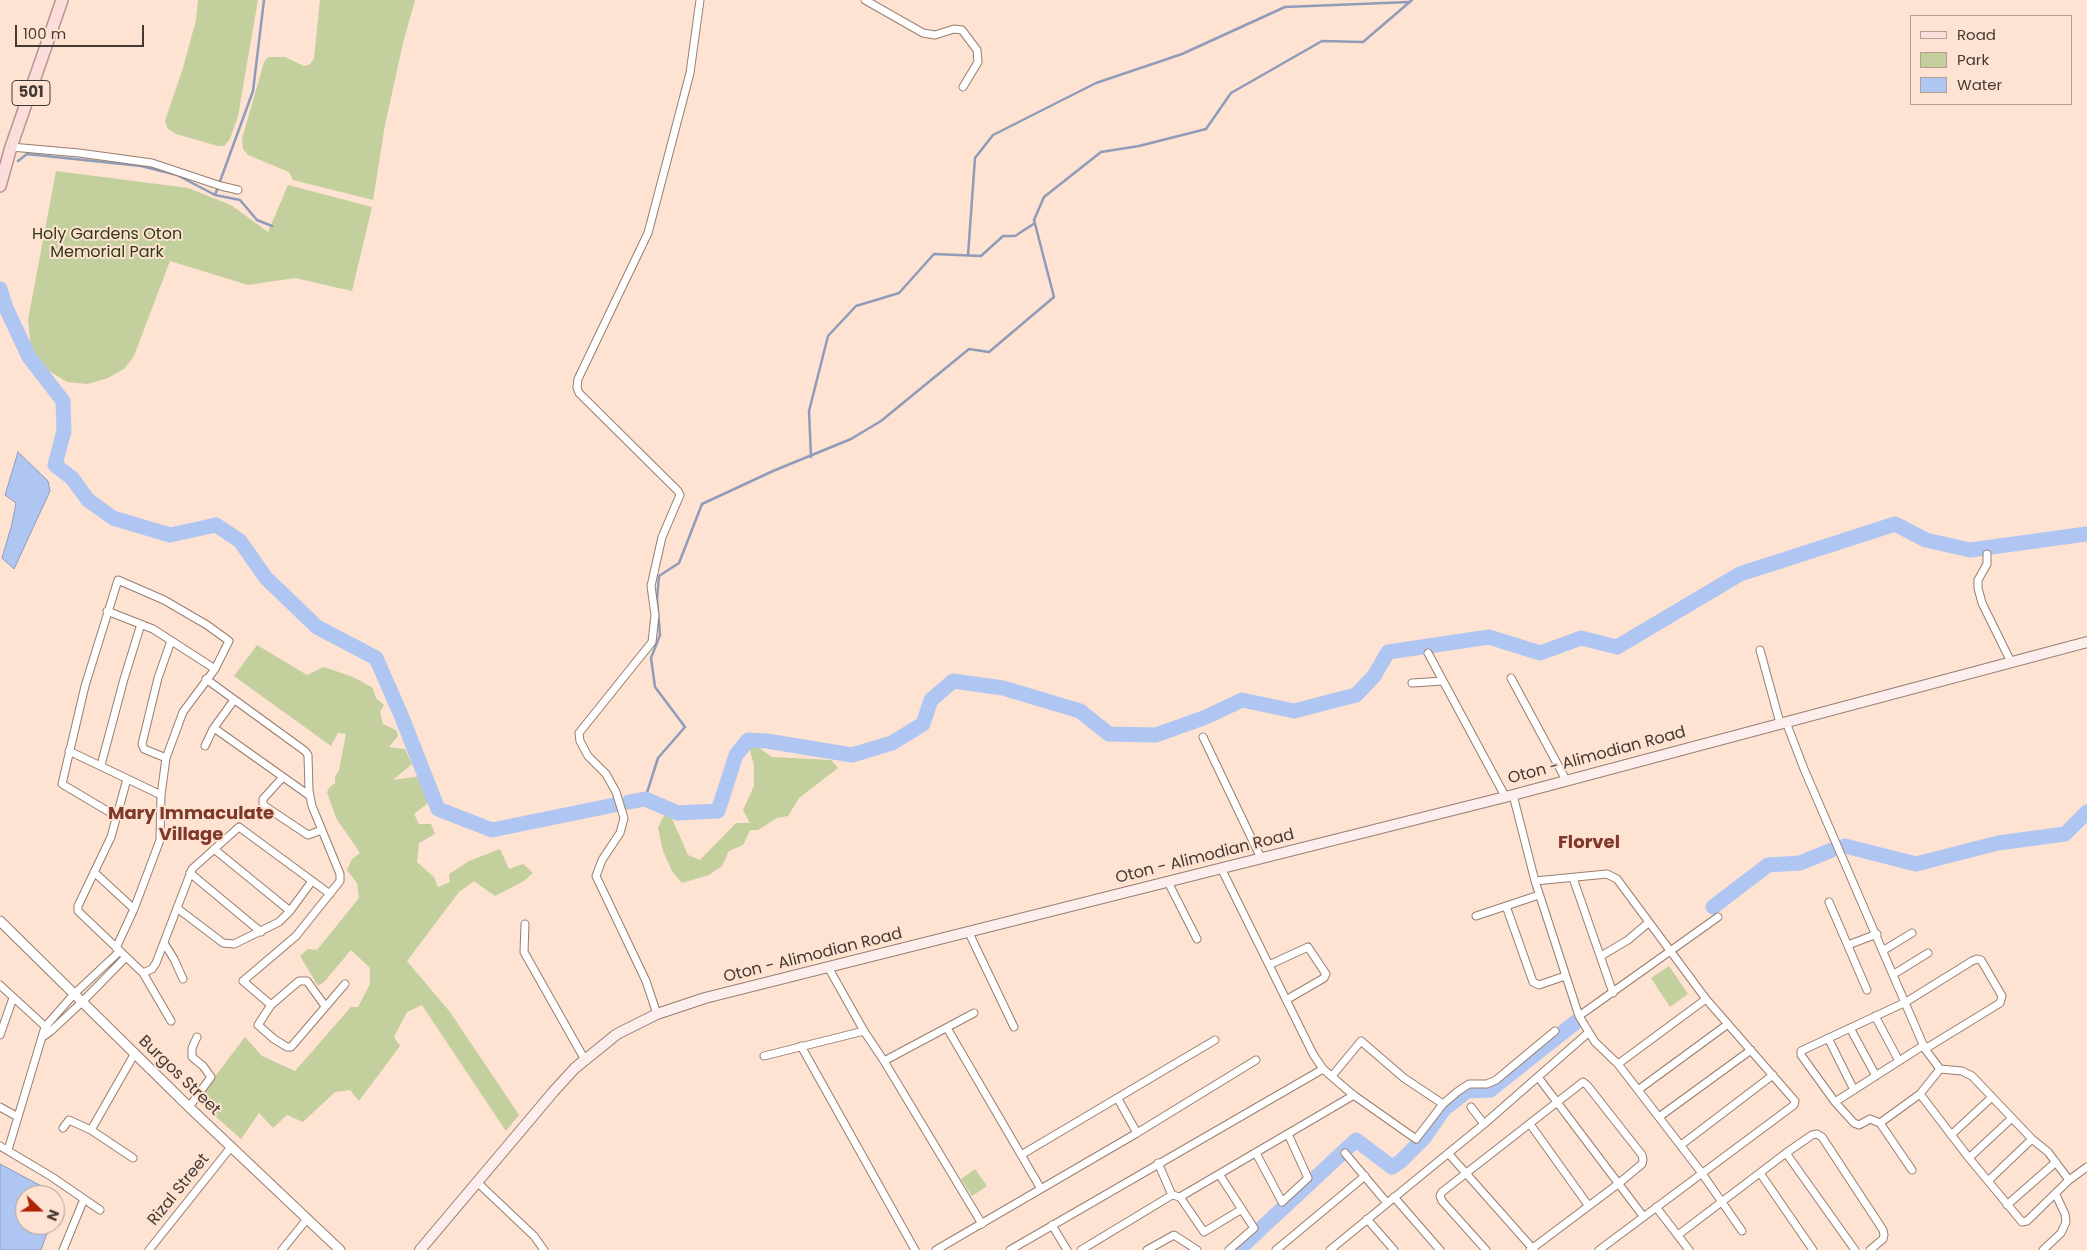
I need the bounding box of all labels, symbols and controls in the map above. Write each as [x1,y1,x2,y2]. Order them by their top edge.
scale bar [18,15,146,47]
legend [1910,15,2072,105]
text: 100 m [23,23,66,44]
text: Road [1957,24,1996,45]
text: Park [1957,49,1989,70]
text: Water [1957,74,2002,95]
road number: 501 [12,80,50,106]
park label: Holy Gardens Oton Memorial Park [32,225,182,263]
street label: Oton - Alimodian Road [1506,723,1688,789]
district label: Mary Immaculate Village [108,803,274,846]
street label: Oton - Alimodian Road [1114,826,1296,888]
district label: Florvel [1558,832,1620,854]
street label: Oton - Alimodian Road [722,925,904,987]
street label: Burgos Street [134,1032,224,1120]
street label: Rizal Street [144,1150,214,1230]
north arrow [15,1185,65,1235]
text: N [42,1207,64,1224]

